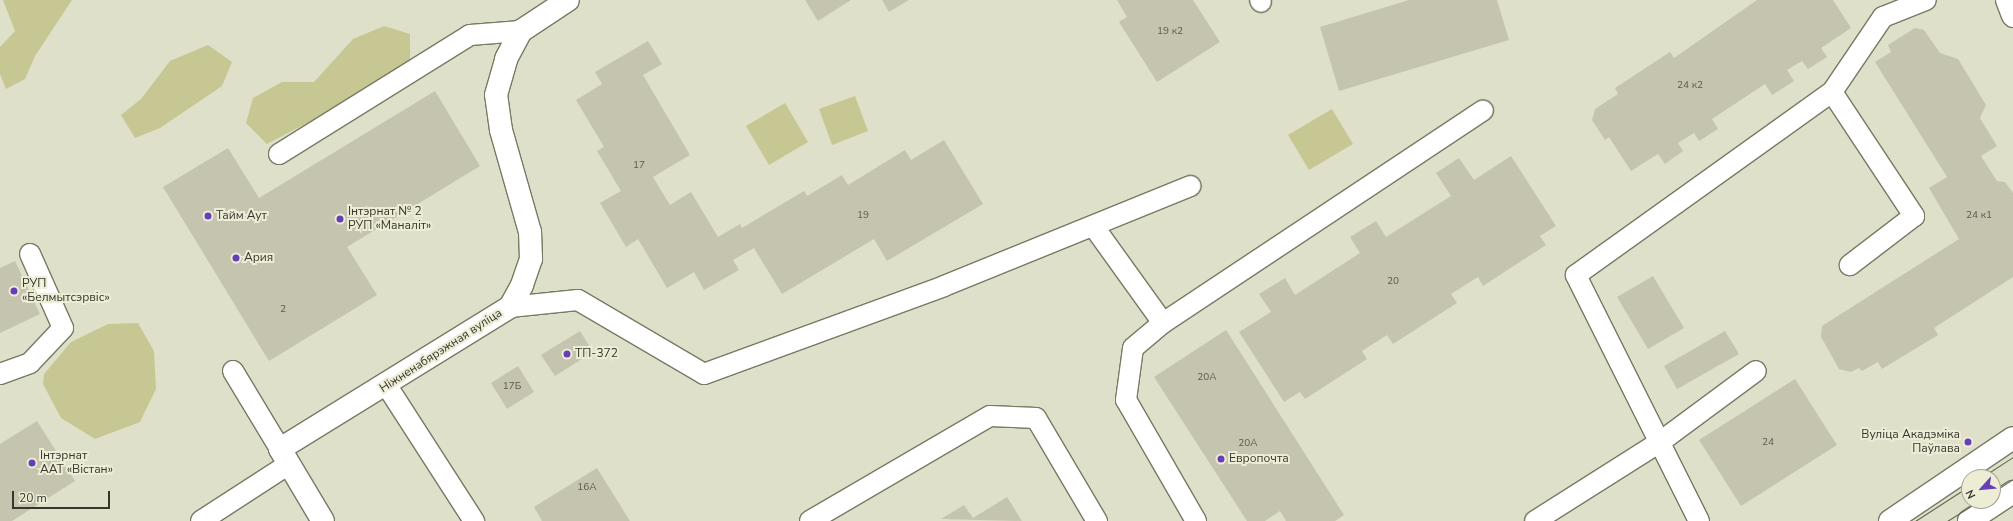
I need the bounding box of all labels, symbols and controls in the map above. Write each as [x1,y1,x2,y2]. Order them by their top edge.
house number: 19 к2 [1157,26,1183,38]
house number: 24 к2 [1677,80,1703,92]
house number: 17 [633,160,645,172]
place label: Інтэрнат № 2 РУП «Маналіт» [348,205,431,233]
place label: Тайм Аут [216,209,267,223]
house number: 19 [857,210,869,222]
house number: 24 к1 [1966,210,1992,222]
marker: Тайм Аут [203,211,213,221]
marker: Інтэрнат № 2 РУП «Маналіт» [335,214,345,224]
place label: Ария [244,251,273,265]
marker: Ария [231,253,241,263]
house number: 20 [1387,276,1399,288]
place label: РУП «Белмытсэрвіс» [22,277,110,305]
marker: РУП «Белмытсэрвіс» [9,286,19,296]
house number: 2 [280,304,286,316]
street label: Ніжненабярэжная вуліца [377,306,505,396]
place label: ТП-372 [575,347,618,361]
marker: ТП-372 [562,349,572,359]
house number: 20А [1197,372,1217,384]
house number: 17Б [503,381,521,393]
place label: Вуліца Акадэміка Паўлава [1861,428,1960,456]
house number: 24 [1762,437,1774,449]
marker: Вуліца Акадэміка Паўлава [1963,437,1973,447]
house number: 20А [1238,438,1258,450]
place label: Інтэрнат ААТ «Вістан» [40,449,113,477]
place label: Европочта [1229,452,1289,466]
marker: Европочта [1216,454,1226,464]
marker: Інтэрнат ААТ «Вістан» [27,458,37,468]
north arrow [1961,469,2001,509]
house number: 16А [577,482,597,494]
scale bar [14,483,112,509]
text: N [1962,487,1979,501]
text: 20 m [19,490,47,506]

